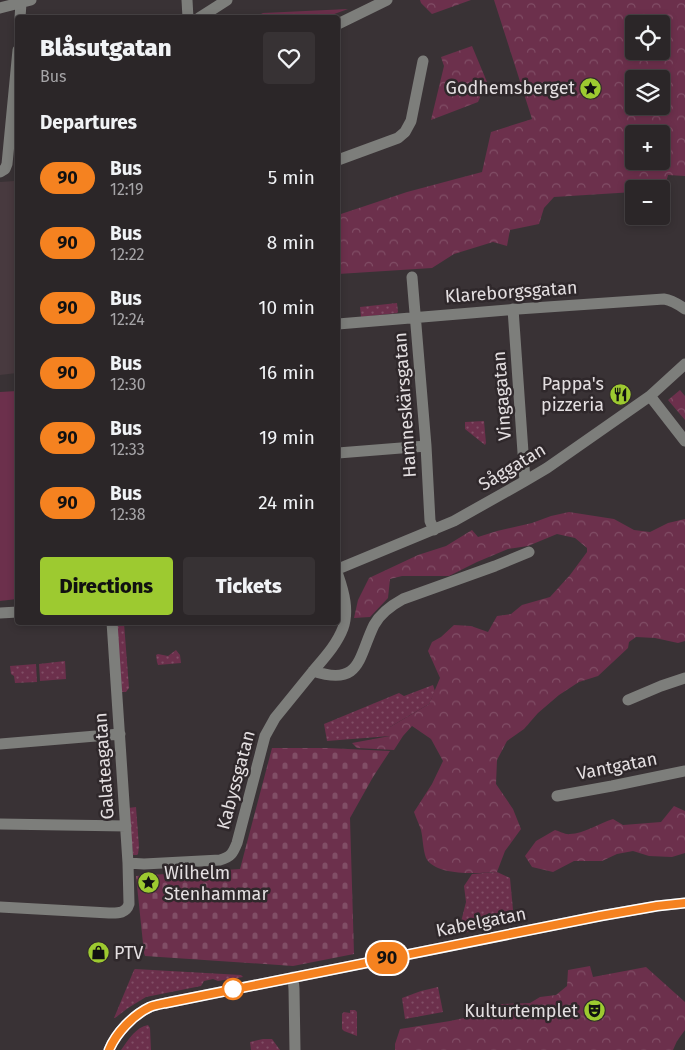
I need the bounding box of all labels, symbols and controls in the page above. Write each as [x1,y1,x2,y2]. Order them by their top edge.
map controls [625,15,670,225]
button: locate [625,15,670,60]
button: heart [263,32,315,84]
text: Blåsutgatan [40,34,172,62]
text: Bus [40,67,67,86]
button: layers [625,70,670,115]
place icon: Godhemsberget [579,76,603,100]
place label: Godhemsberget [446,77,575,99]
text: Departures [40,111,137,134]
button: + [625,125,670,170]
text: Bus [110,157,142,180]
text: 5 min [268,166,315,189]
text: 90 [57,167,78,189]
text: 12:19 [110,180,143,199]
button: − [625,180,670,225]
text: Bus [110,222,142,245]
text: 8 min [267,231,315,254]
text: 90 [57,232,78,254]
text: 12:22 [110,245,145,264]
street label: Klareborgsgatan [444,276,578,308]
text: Bus [110,287,142,310]
text: 10 min [258,296,315,319]
text: 90 [57,297,78,319]
text: 12:24 [110,310,145,329]
street label: Hamneskärsgatan [389,332,421,478]
street label: Vingagatan [488,350,516,442]
text: Bus [110,352,142,375]
text: 16 min [259,361,315,384]
text: 90 [57,362,78,384]
place label: Pappa's pizzeria [541,373,604,416]
text: 12:30 [110,375,146,394]
restaurant icon: Pappa's pizzeria [608,382,632,406]
text: Bus [110,417,142,440]
text: 19 min [259,426,315,449]
text: 90 [57,427,78,449]
street label: Såggatan [474,438,550,496]
text: 12:33 [110,440,145,459]
text: Bus [110,482,142,505]
text: 24 min [258,491,315,514]
text: 90 [57,492,78,514]
text: 12:38 [110,505,146,524]
button: Directions [40,557,173,615]
button: Tickets [183,557,315,615]
street label: Galateagatan [89,712,119,820]
street label: Kabyssgatan [212,728,260,832]
street label: Vantgatan [575,747,659,785]
place label: Wilhelm Stenhammar [164,862,268,905]
place icon: Wilhelm Stenhammar [136,871,160,895]
street label: Kabelgatan [434,902,528,942]
shop icon: PTV [86,941,110,965]
place label: PTV [114,942,143,964]
line badge: 90 [364,942,410,974]
text: 90 [377,947,397,969]
unlabelled marker [222,978,244,1000]
theatre icon: Kulturtemplet [582,999,606,1023]
place label: Kulturtemplet [464,1000,578,1022]

